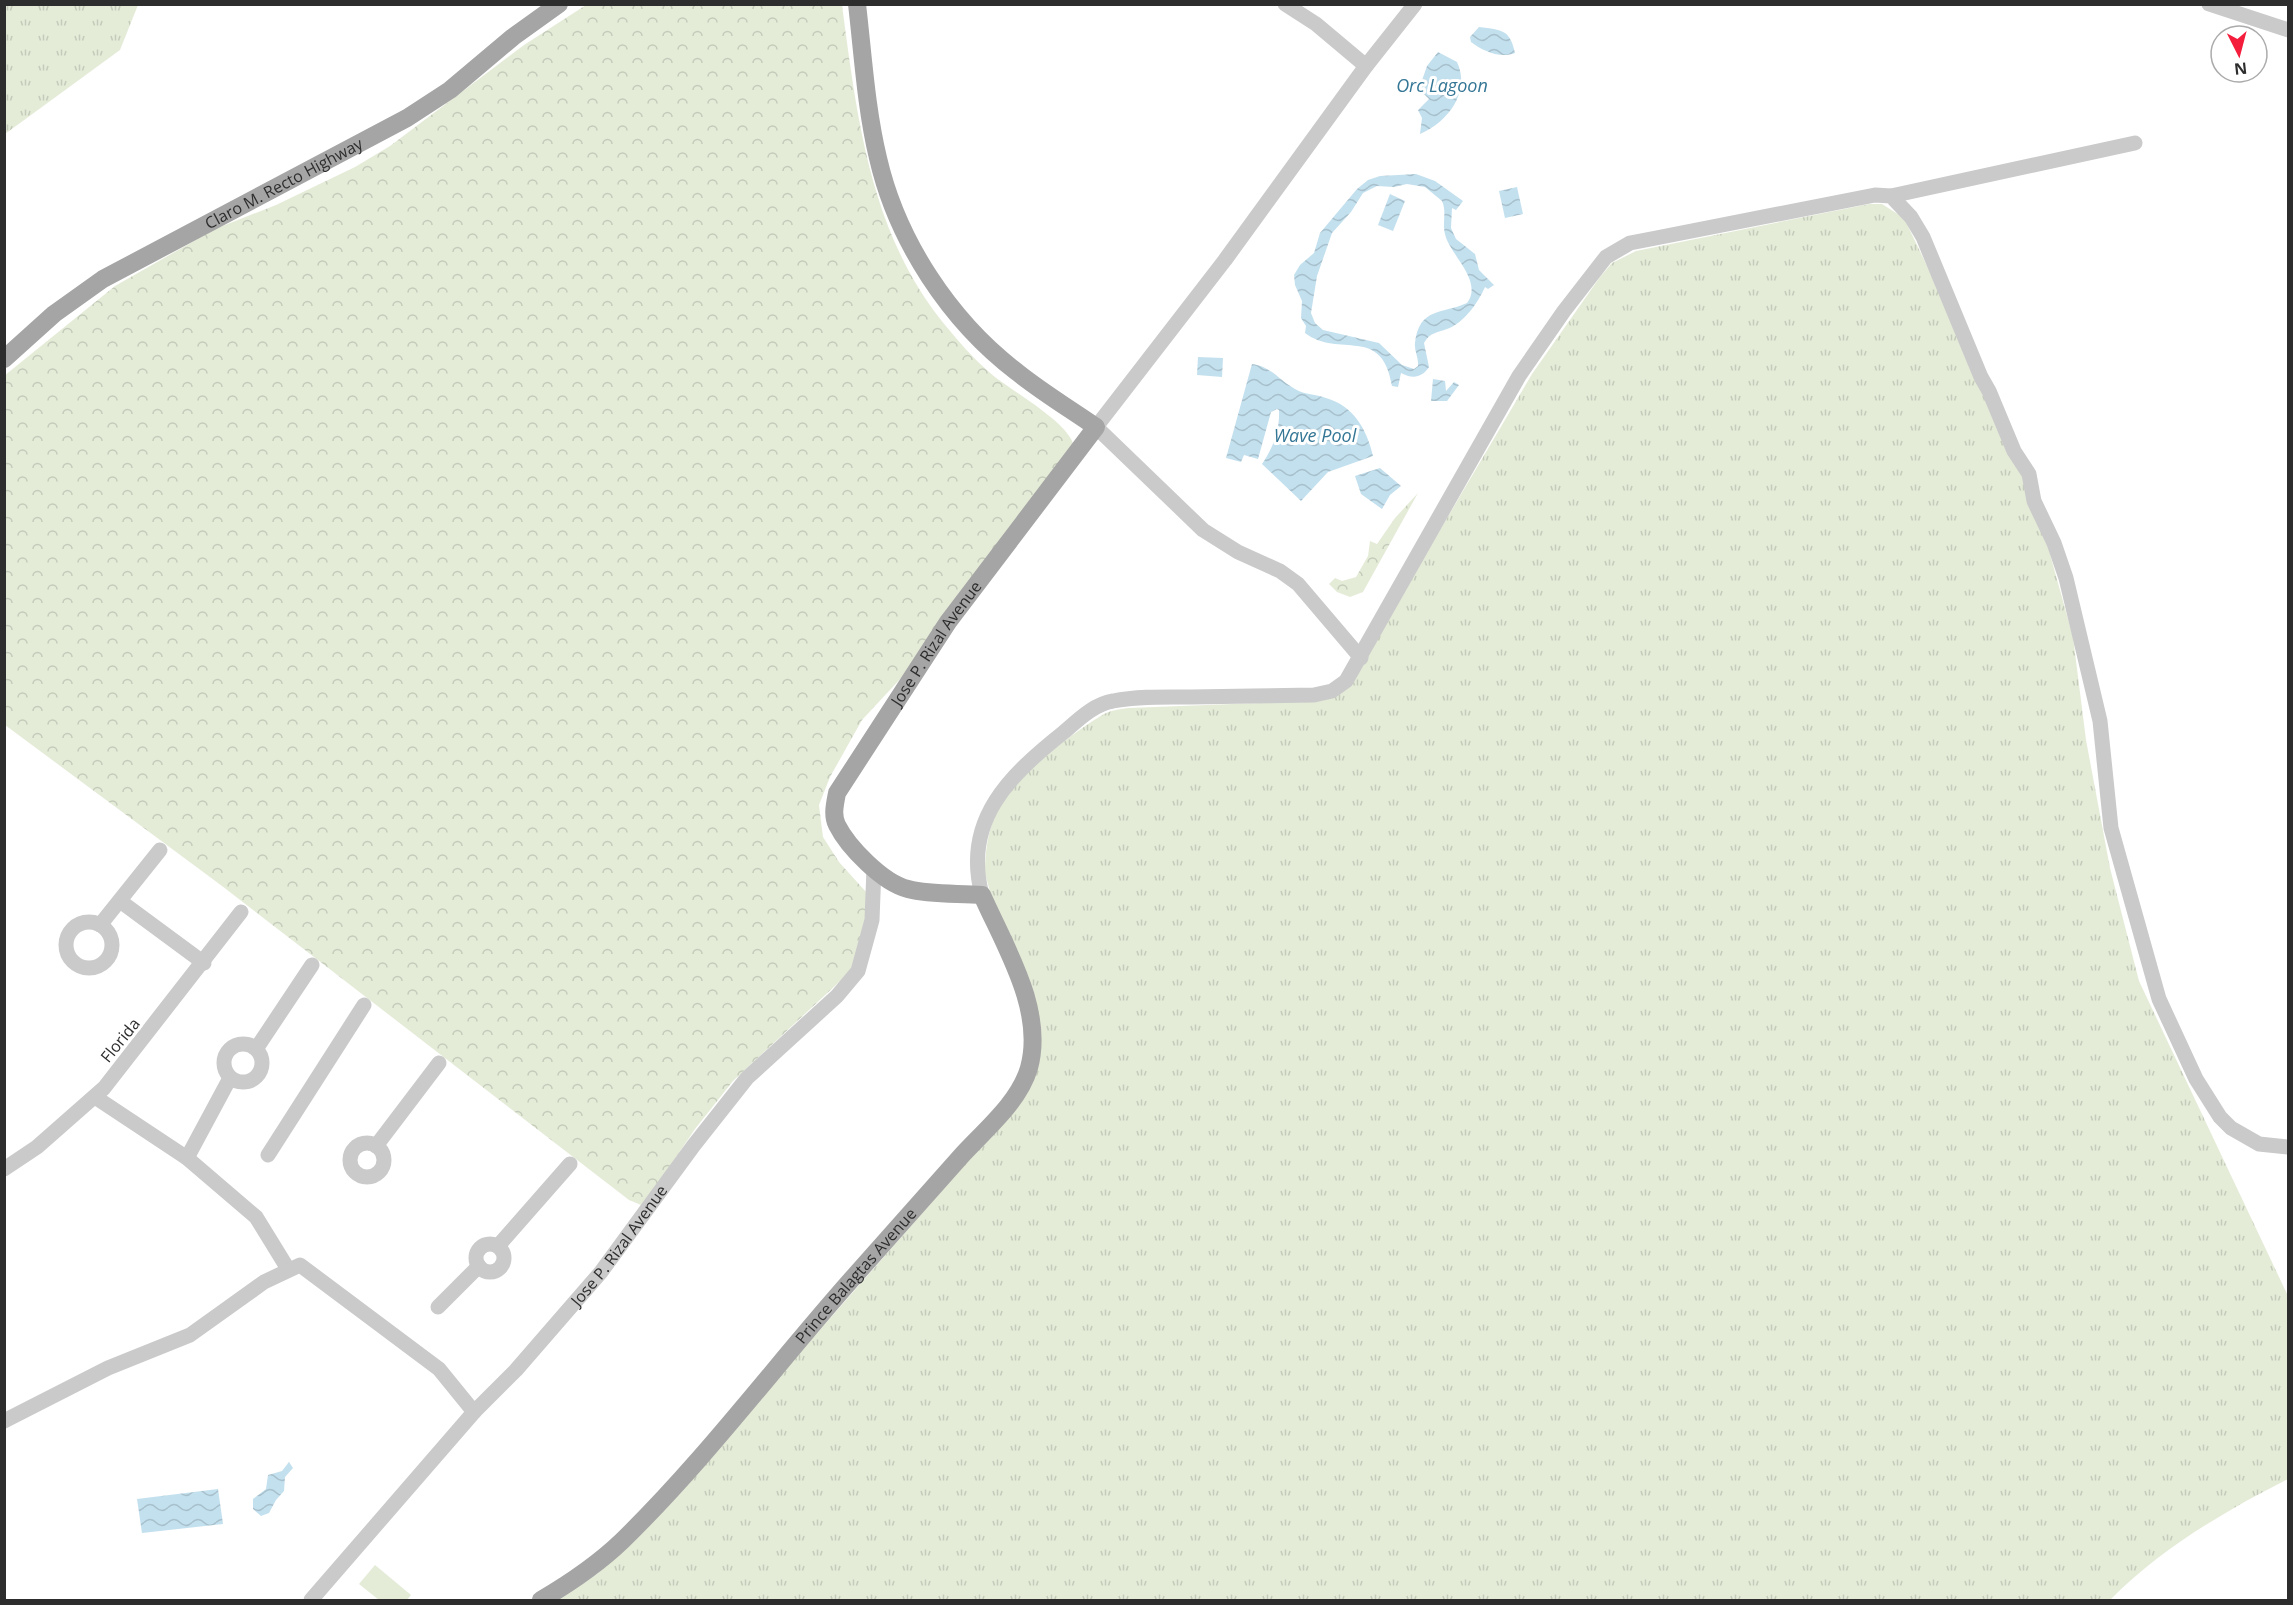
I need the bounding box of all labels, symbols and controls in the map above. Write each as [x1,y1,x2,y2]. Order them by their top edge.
north arrow [2209,24,2269,84]
text: N [2233,57,2248,81]
water label: Orc Lagoon [1396,73,1488,97]
street label: Claro M. Recto Highway [201,132,367,234]
water label: Wave Pool [1274,423,1357,447]
street label: Jose P. Rizal Avenue [884,576,986,712]
street label: Florida [95,1013,145,1067]
street label: Jose P. Rizal Avenue [564,1180,672,1312]
street label: Prince Balagtas Avenue [790,1203,921,1348]

